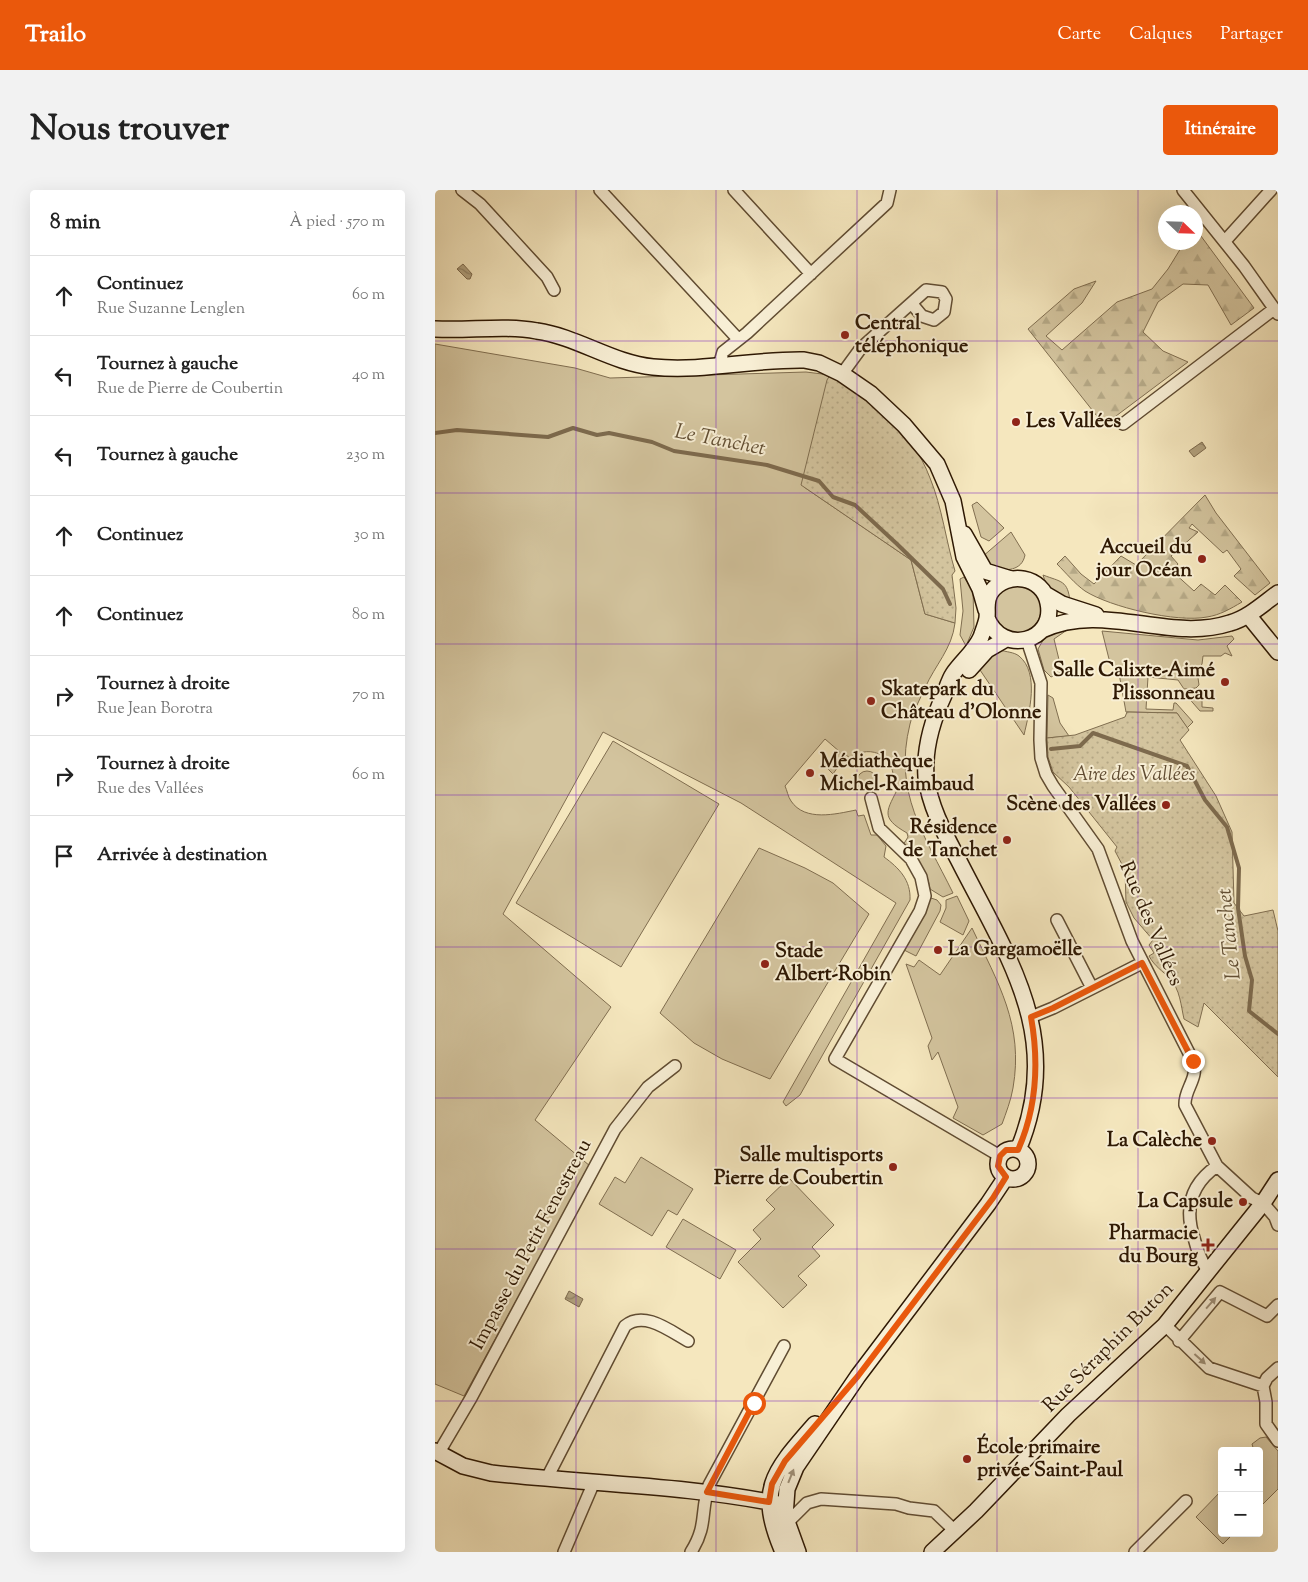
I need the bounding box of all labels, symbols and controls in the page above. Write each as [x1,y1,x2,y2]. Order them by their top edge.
text: Trailo [25,18,86,52]
text: Carte [1058,22,1101,48]
text: Calques [1129,22,1192,48]
text: Partager [1220,22,1283,48]
text: Nous trouver [30,105,229,156]
button: Itinéraire [1163,105,1278,155]
north arrow [1158,205,1203,250]
text: 8 min [50,208,101,238]
text: À pied · 570 m [290,211,385,234]
text: Continuez [97,271,183,298]
icon: ahead [50,282,78,310]
text: 60 m [352,284,385,307]
text: Rue Suzanne Lenglen [97,298,245,321]
place label: Central téléphonique [855,310,968,362]
marker: Central téléphonique [839,329,851,341]
text: Tournez à gauche [97,351,238,378]
icon: left [50,362,78,390]
text: 40 m [352,364,385,387]
text: Rue de Pierre de Coubertin [97,378,283,401]
place label: Les Vallées [1026,408,1121,437]
marker: Les Vallées [1010,416,1022,428]
water label: Le Tanchet [672,417,768,465]
icon: left [50,442,78,470]
text: Tournez à gauche [97,442,238,469]
text: 230 m [346,444,385,467]
icon: ahead [50,522,78,550]
text: Continuez [97,522,183,549]
text: 30 m [354,524,385,547]
place label: Accueil du jour Océan [1096,534,1192,586]
marker: Accueil du jour Océan [1196,553,1208,565]
icon: ahead [50,602,78,630]
text: Continuez [97,602,183,629]
text: 80 m [352,604,385,627]
place label: Salle Calixte-Aimé Plissonneau [1053,657,1215,709]
text: Tournez à droite [97,671,230,698]
place label: Skatepark du Château d'Olonne [881,676,1041,728]
marker: Salle Calixte-Aimé Plissonneau [1219,676,1231,688]
icon: right [50,682,78,710]
text: 70 m [352,684,385,707]
marker: Skatepark du Château d'Olonne [865,695,877,707]
text: Rue Jean Borotra [97,698,213,721]
place label: Médiathèque Michel-Raimbaud [820,748,975,800]
text: Tournez à droite [97,751,230,778]
park label: Aire des Vallées [1073,761,1196,790]
icon: right [50,762,78,790]
text: 60 m [352,764,385,787]
marker: Médiathèque Michel-Raimbaud [804,767,816,779]
text: Rue des Vallées [97,778,203,801]
place label: Scène des Vallées [1006,791,1156,820]
marker: Scène des Vallées [1160,799,1172,811]
place label: Résidence de Tanchet [903,814,997,866]
marker: Résidence de Tanchet [1001,834,1013,846]
icon: arrive [50,842,78,870]
text: Arrivée à destination [97,842,268,869]
street label: Rue des Vallées [1111,857,1189,991]
water label: Le Tanchet [1210,887,1250,981]
place label: La Gargamoëlle [948,936,1082,965]
place label: Stade Albert-Robin [775,938,891,990]
marker: La Gargamoëlle [932,944,944,956]
marker: Stade Albert-Robin [759,958,771,970]
route end [1182,1050,1205,1073]
place label: La Calèche [1107,1127,1202,1156]
street label: Impasse du Petit Fenestreau [464,1134,600,1356]
marker: La Calèche [1206,1135,1218,1147]
place label: Salle multisports Pierre de Coubertin [714,1142,883,1194]
marker: Salle multisports Pierre de Coubertin [887,1161,899,1173]
place label: La Capsule [1137,1188,1233,1217]
marker: La Capsule [1237,1196,1249,1208]
place label: Pharmacie du Bourg [1109,1220,1198,1272]
marker: Pharmacie du Bourg [1202,1239,1214,1251]
street label: Rue Séraphin Buton [1037,1276,1181,1420]
one-way arrow [1205,1297,1216,1310]
one-way arrow [1193,1353,1205,1365]
route start [743,1392,766,1415]
place label: École primaire privée Saint-Paul [977,1433,1123,1486]
map controls [1218,1447,1263,1537]
button: + [1218,1447,1263,1492]
marker: École primaire privée Saint-Paul [961,1453,973,1465]
one-way arrow [788,1469,796,1483]
button: − [1218,1492,1263,1537]

